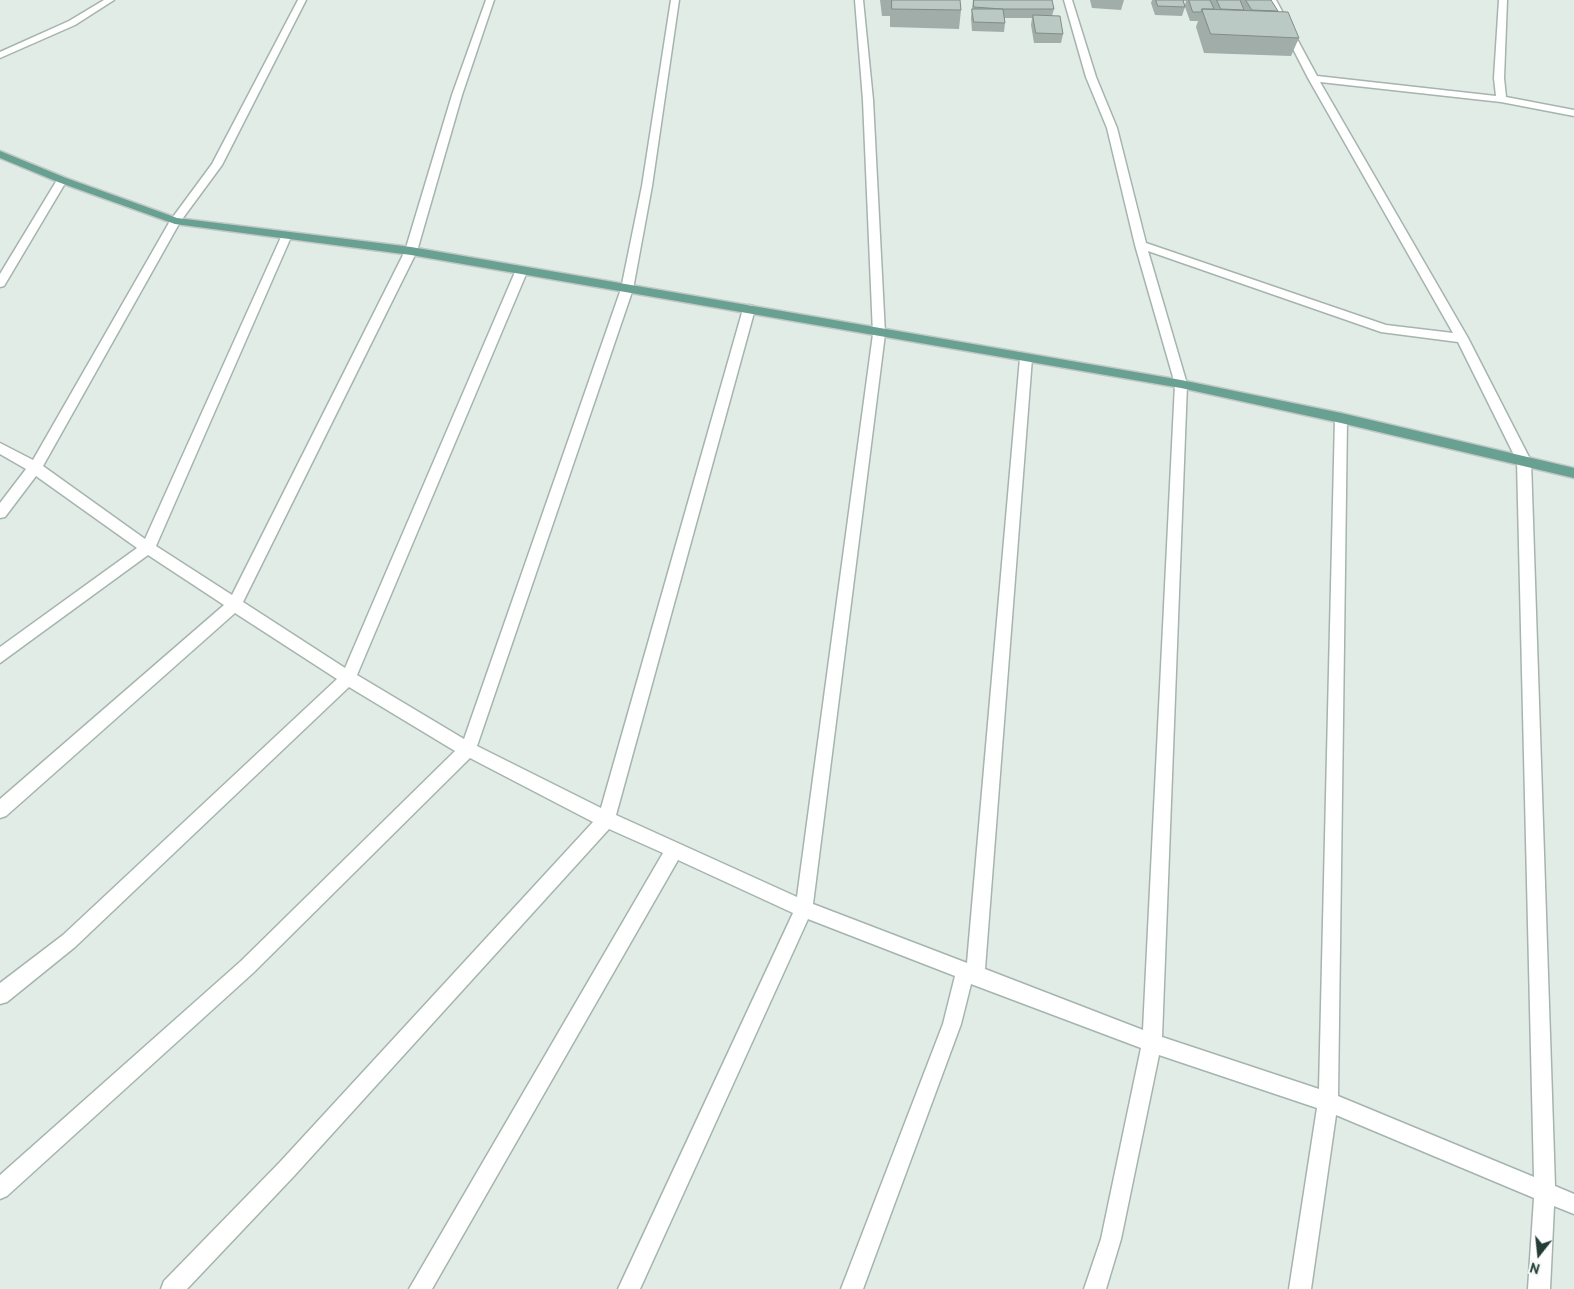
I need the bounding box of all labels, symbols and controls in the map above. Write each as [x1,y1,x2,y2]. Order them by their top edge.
north arrow [1514,1229,1564,1279]
text: N [1528,1259,1542,1278]

